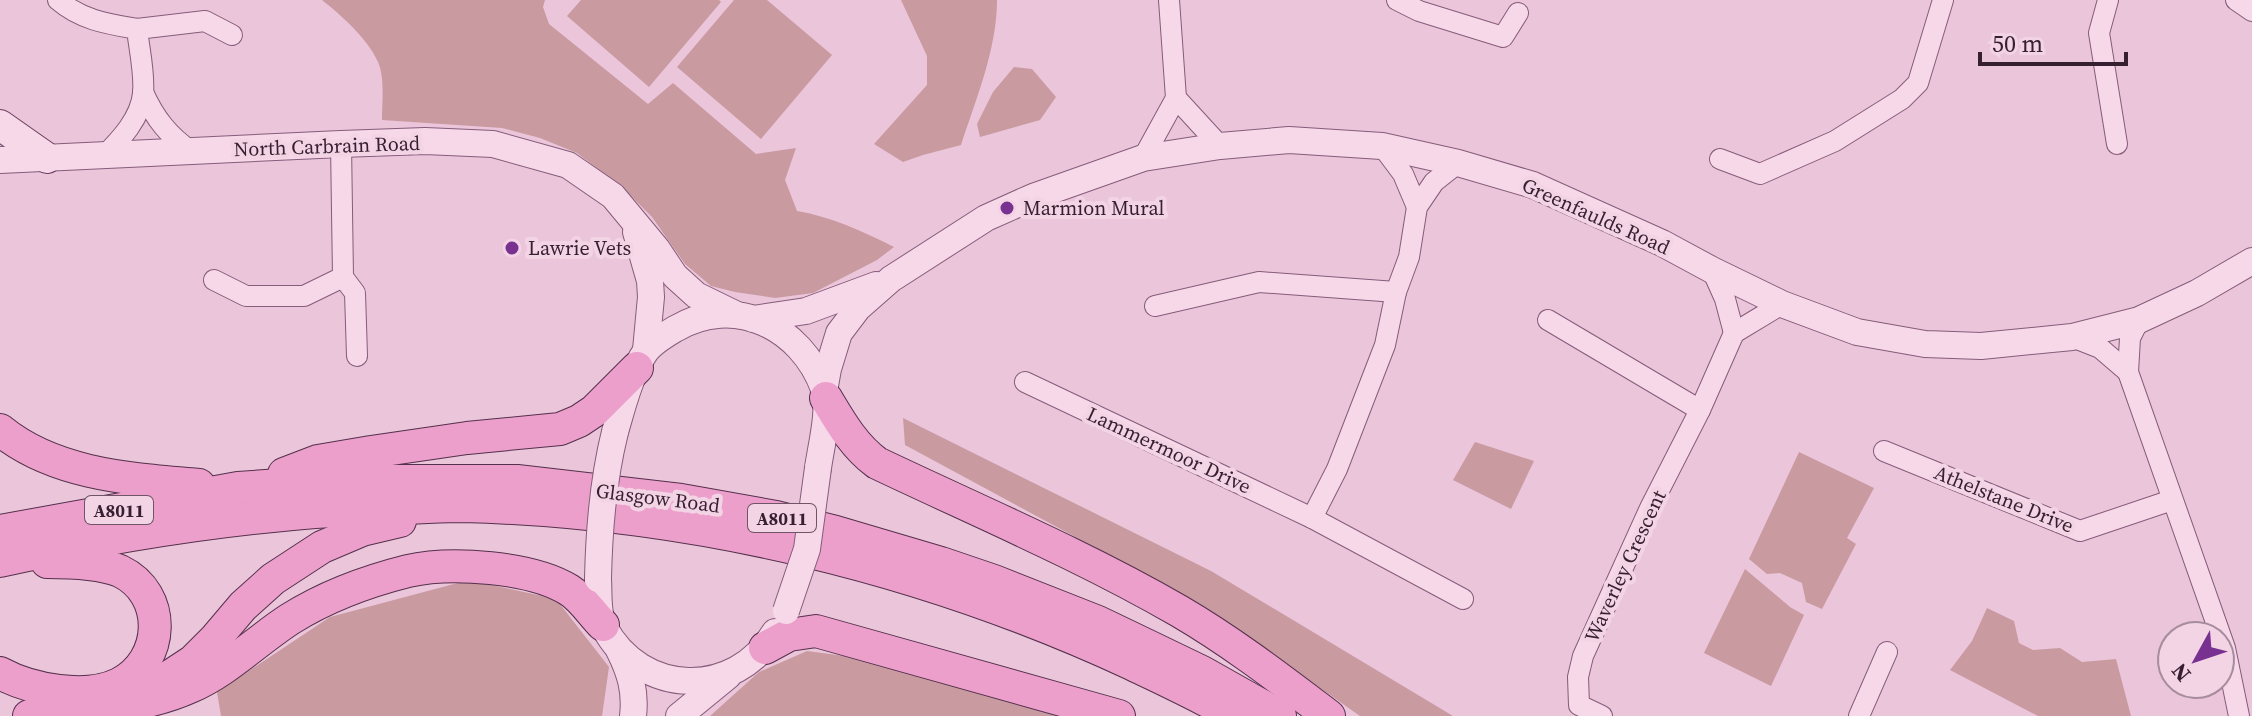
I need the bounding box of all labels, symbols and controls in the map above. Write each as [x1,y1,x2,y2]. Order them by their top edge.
scale bar [1980,16,2126,66]
text: 50 m [1992,27,2043,60]
street label: North Carbrain Road [233,129,421,163]
street label: Greenfaulds Road [1518,171,1675,261]
place label: Marmion Mural [1023,194,1165,222]
marker: Marmion Mural [998,199,1016,217]
place label: Lawrie Vets [528,234,631,262]
marker: Lawrie Vets [503,239,521,257]
street label: Lammermoor Drive [1082,400,1256,500]
street label: Athelstane Drive [1930,458,2078,540]
street label: Glasgow Road [594,477,722,520]
street label: Waverley Crescent [1577,485,1673,647]
road number: A8011 [85,496,153,524]
road number: A8011 [748,504,816,532]
north arrow [2156,620,2236,700]
text: N [2164,657,2197,689]

